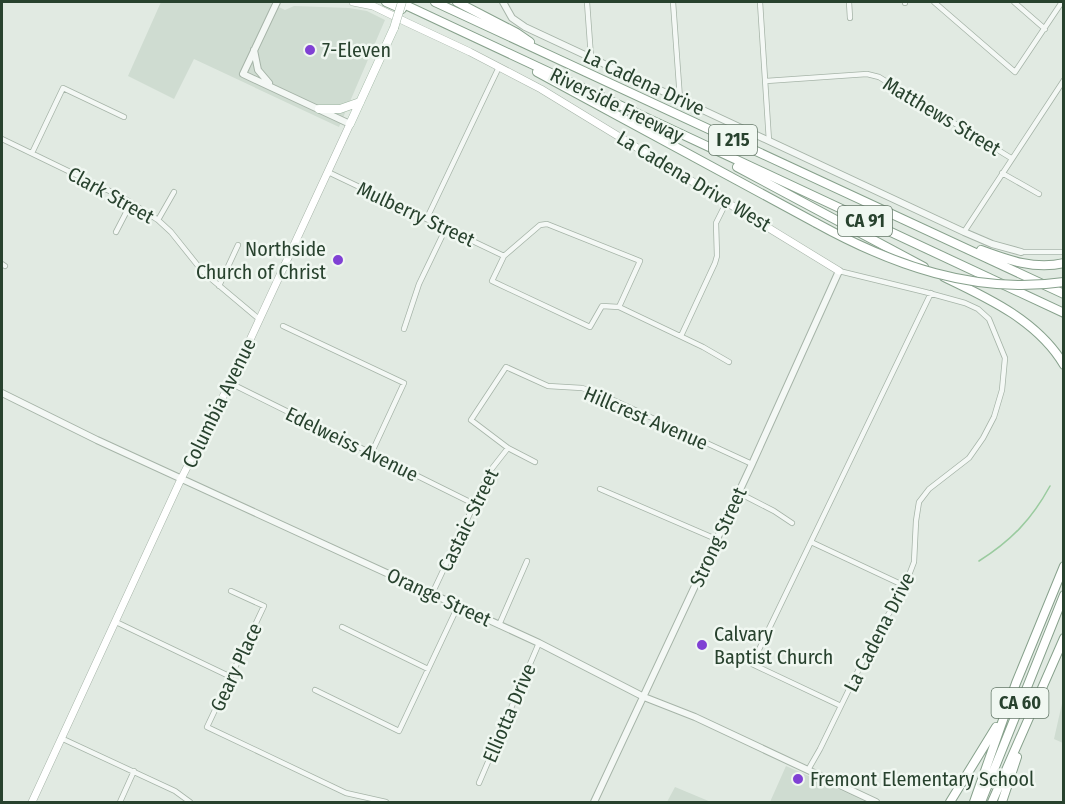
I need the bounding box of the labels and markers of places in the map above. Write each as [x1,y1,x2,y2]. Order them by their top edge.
place label: 7-Eleven [322,38,391,62]
marker: 7-Eleven [303,43,317,57]
place label: Northside Church of Christ [196,237,326,284]
marker: Northside Church of Christ [331,253,345,267]
place label: Calvary Baptist Church [714,622,833,669]
marker: Calvary Baptist Church [695,638,709,652]
place label: Fremont Elementary School [810,767,1034,791]
marker: Fremont Elementary School [791,772,805,786]

